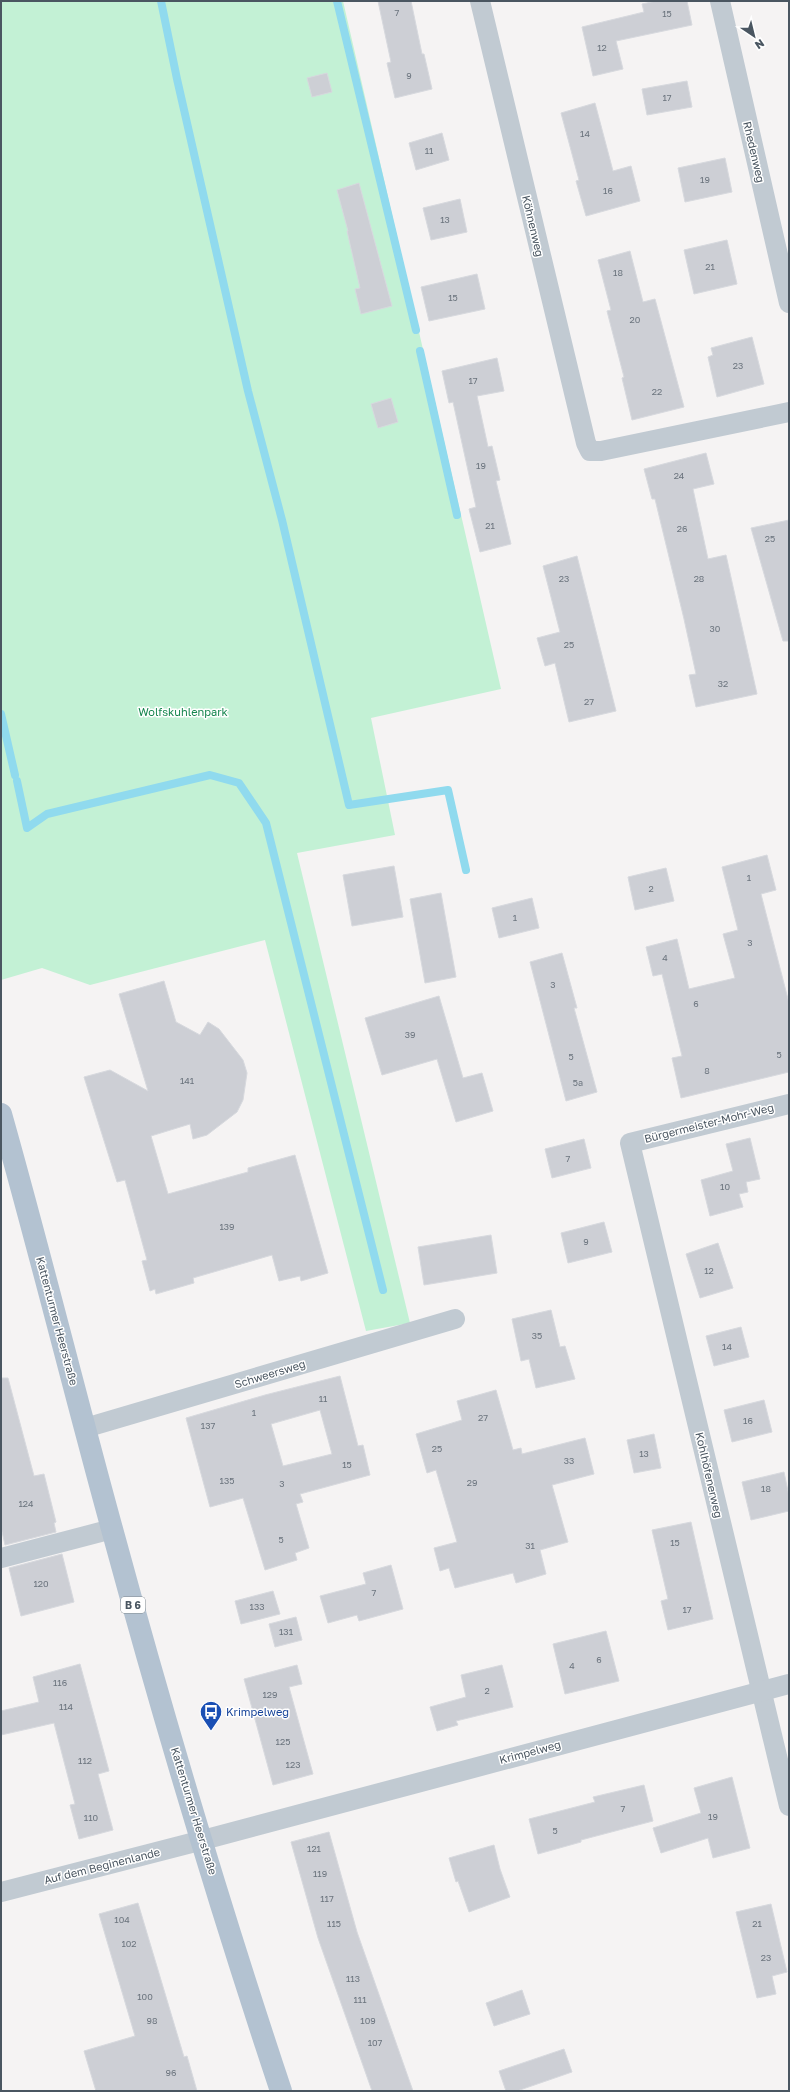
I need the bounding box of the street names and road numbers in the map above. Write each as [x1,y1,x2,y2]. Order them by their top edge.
street label: Rhedenweg [741,120,768,184]
street label: Köhnenweg [520,194,547,258]
street label: Bürgermeister-Mohr-Weg [643,1100,775,1145]
street label: Kattenturmer Heerstraße [34,1255,81,1387]
street label: Schweersweg [233,1357,307,1390]
street label: Kohlhöfenerweg [693,1431,726,1519]
road number: B 6 [121,1597,145,1613]
street label: Krimpelweg [498,1737,562,1766]
street label: Kattenturmer Heerstraße [169,1746,220,1876]
street label: Auf dem Beginenlande [42,1845,161,1886]

